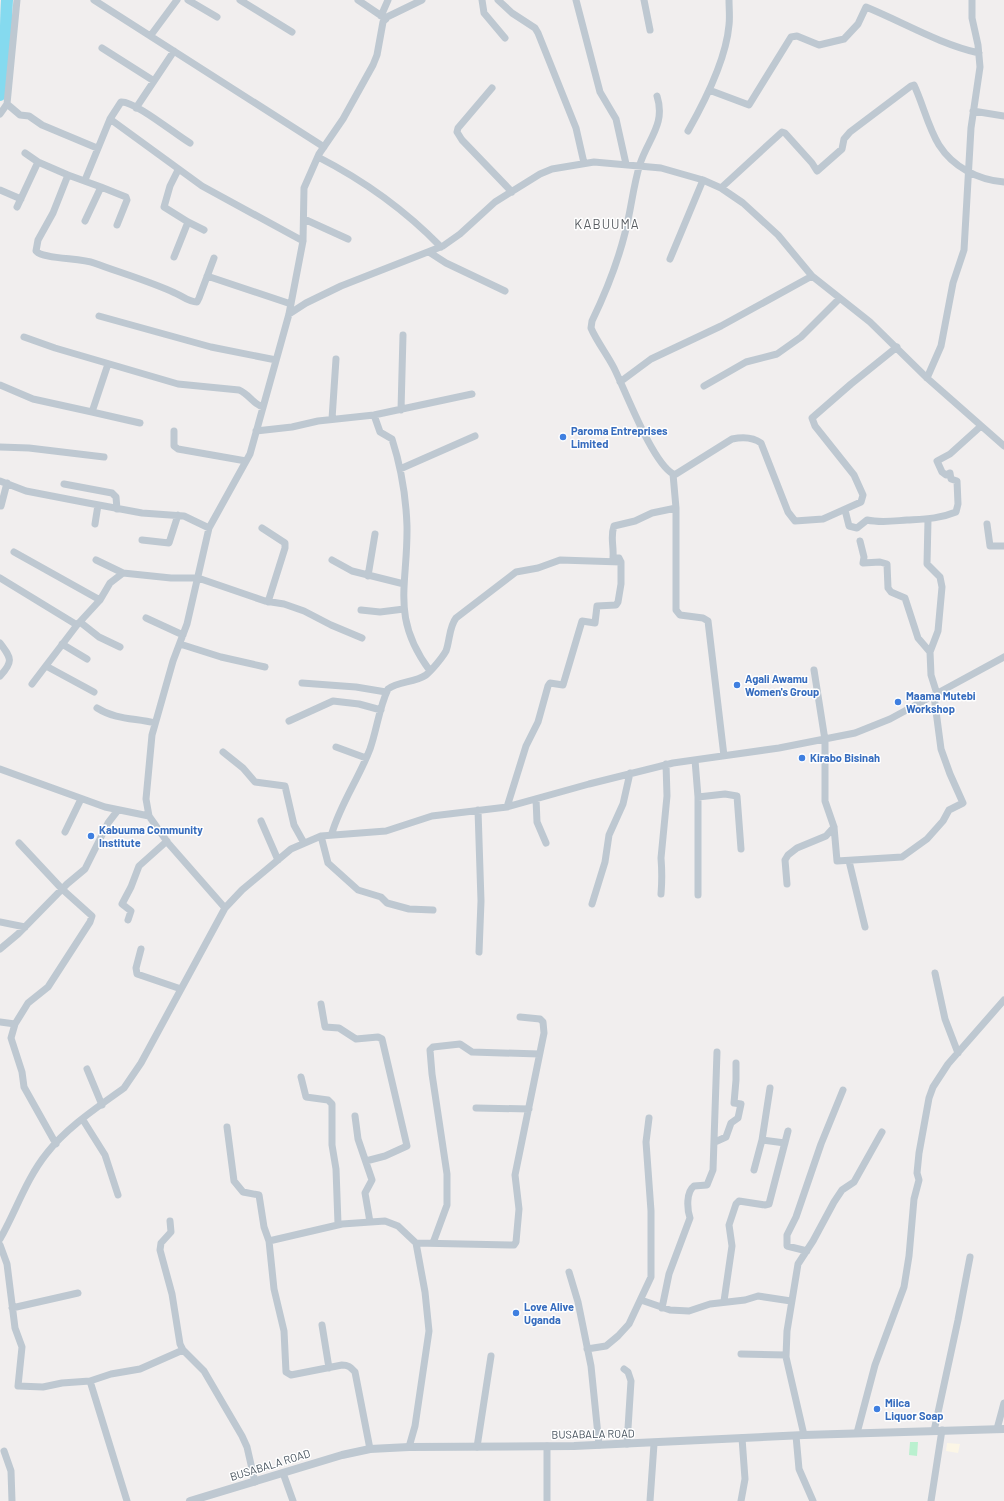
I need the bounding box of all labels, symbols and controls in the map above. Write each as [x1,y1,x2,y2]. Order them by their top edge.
district label: KABUUMA [574,216,640,232]
place label: Paroma Entreprises Limited [571,424,668,450]
marker: Paroma Entreprises Limited [558,432,568,442]
place label: Agali Awamu Women's Group [745,672,819,698]
marker: Agali Awamu Women's Group [732,680,742,690]
place label: Maama Mutebi Workshop [906,689,976,715]
marker: Maama Mutebi Workshop [893,697,903,707]
place label: Kirabo Bisinah [810,751,880,764]
marker: Kirabo Bisinah [797,753,807,763]
place label: Kabuuma Community Institute [99,823,203,849]
marker: Kabuuma Community Institute [86,831,96,841]
place label: Love Alive Uganda [524,1300,574,1326]
marker: Love Alive Uganda [511,1308,521,1318]
place label: Milca Liquor Soap [885,1396,944,1422]
marker: Milca Liquor Soap [872,1404,882,1414]
street label: BUSABALA ROAD [551,1426,635,1441]
street label: BUSABALA ROAD [228,1446,312,1483]

